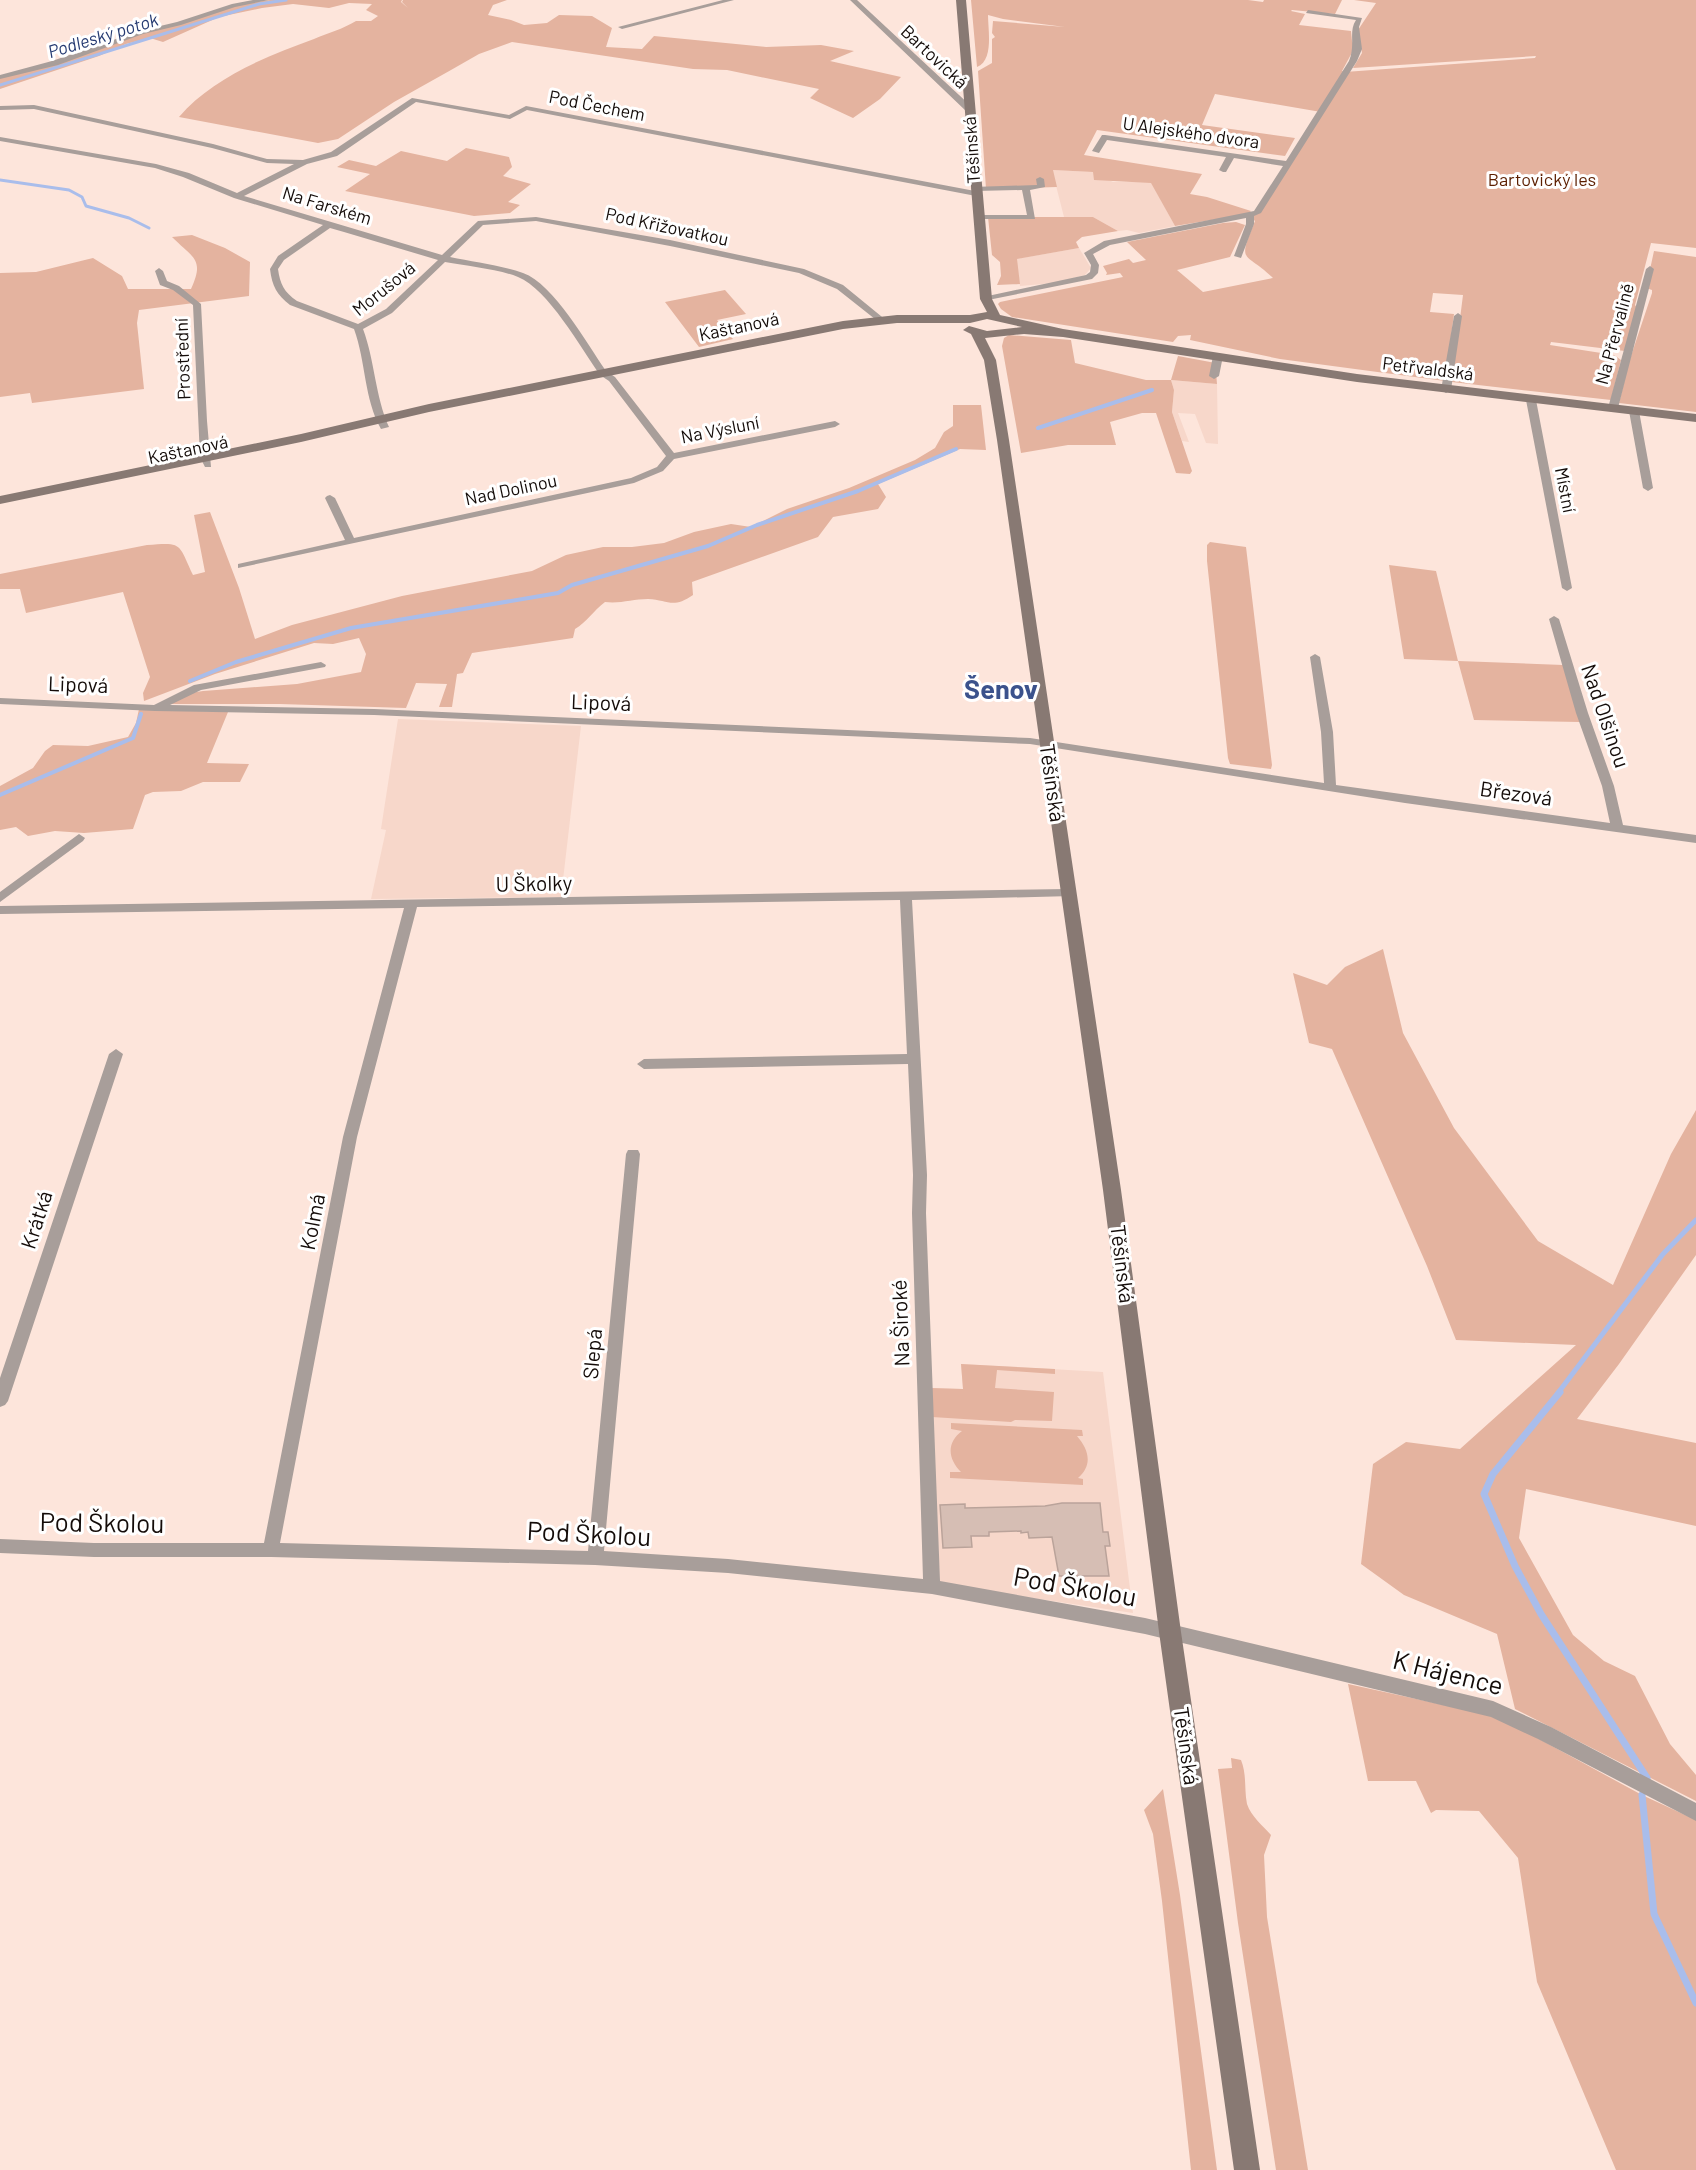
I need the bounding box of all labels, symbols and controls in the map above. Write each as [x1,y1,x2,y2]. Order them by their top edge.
water label: Podleský potok [45,8,161,62]
street label: Bartovická [897,20,973,93]
street label: Pod Čechem [547,85,647,125]
street label: U Alejského dvora [1121,112,1261,152]
street label: Těšínská [958,116,984,184]
park label: Bartovický les [1488,168,1596,190]
street label: Na Farském [280,181,375,229]
street label: Pod Křižovatkou [604,202,731,250]
street label: Morušová [347,256,419,320]
street label: Na Přervalině [1590,281,1638,387]
street label: Kaštanová [697,307,781,345]
street label: Prostřední [170,318,194,400]
street label: Petřvaldská [1381,352,1475,385]
street label: Na Výsluní [679,411,761,447]
street label: Kaštanová [146,430,230,468]
street label: Místní [1551,465,1581,514]
street label: Nad Dolinou [463,469,559,510]
street label: Nad Olšinou [1577,660,1636,771]
street label: Lipová [48,670,109,697]
district label: Šenov [964,672,1038,704]
street label: Lipová [571,688,632,715]
street label: Těšínská [1036,742,1071,823]
street label: Březová [1478,775,1554,810]
street label: U Školky [495,869,573,896]
street label: Krátká [14,1187,57,1252]
street label: Kolmá [294,1191,329,1252]
street label: Těšínská [1106,1223,1141,1304]
street label: Na Široké [885,1279,914,1367]
street label: Slepá [577,1328,606,1380]
street label: Pod Školou [40,1505,165,1538]
street label: Pod Školou [526,1514,652,1551]
street label: Pod Školou [1011,1559,1139,1612]
street label: K Hájence [1390,1643,1507,1700]
street label: Těšínská [1170,1705,1205,1786]

